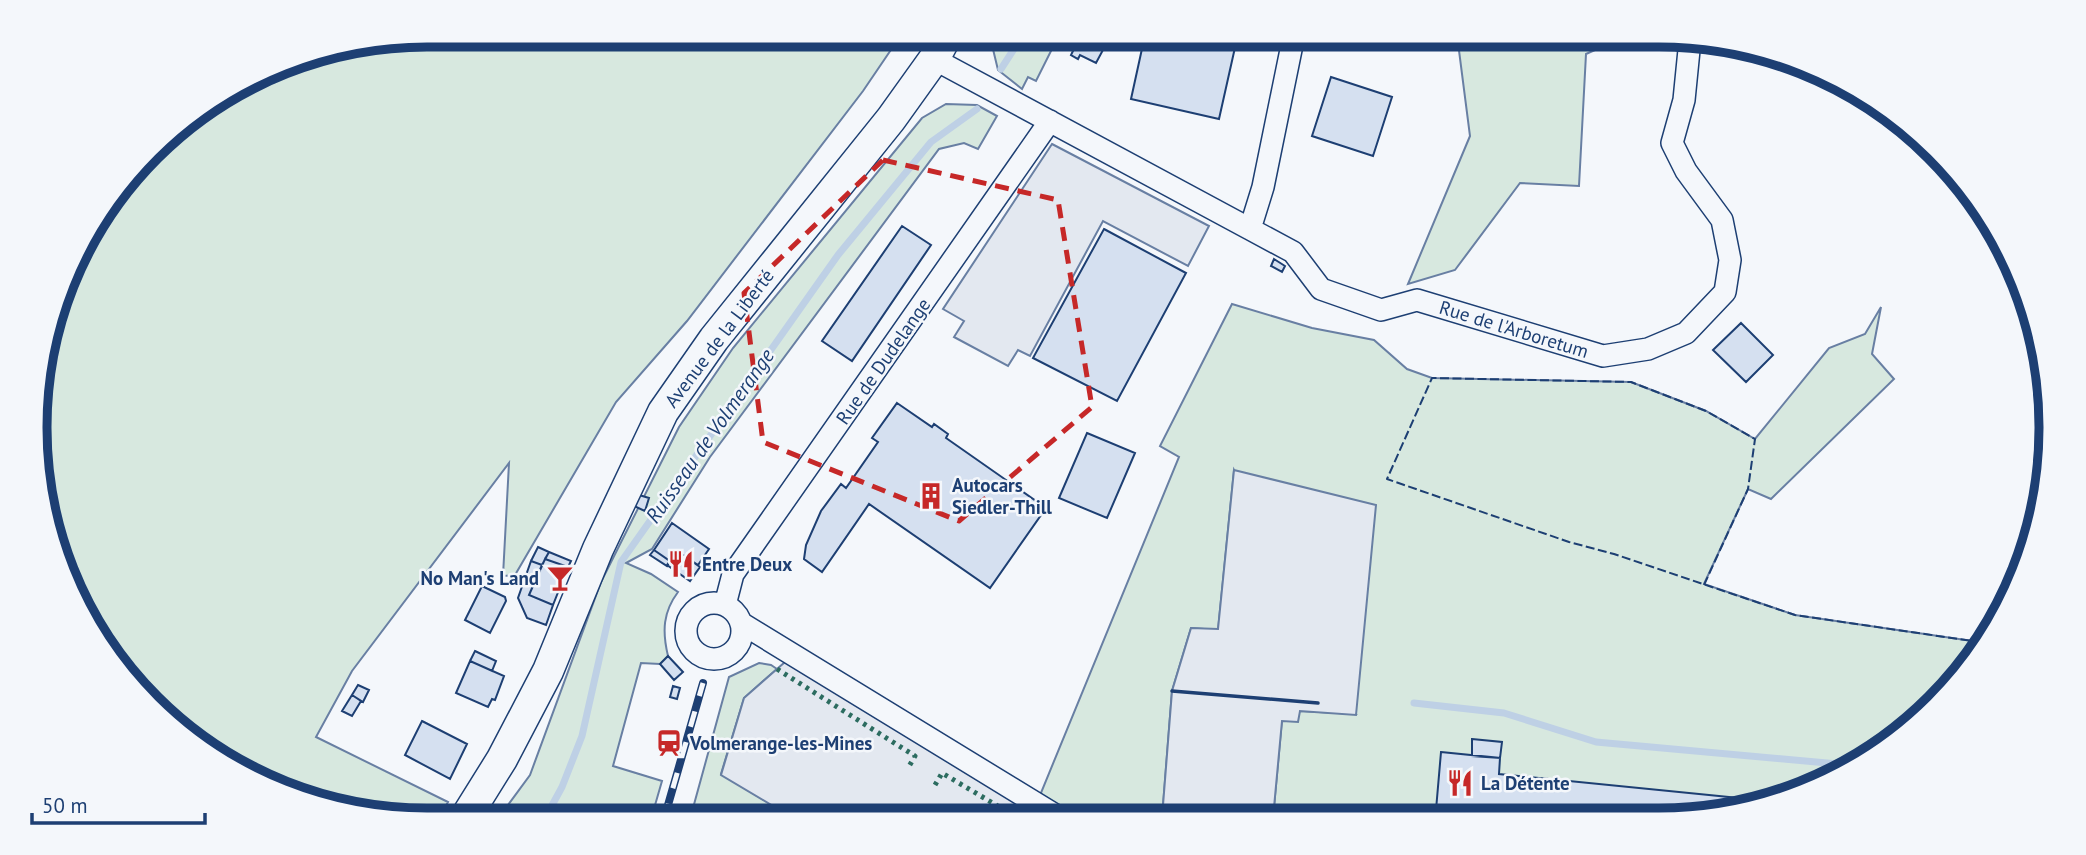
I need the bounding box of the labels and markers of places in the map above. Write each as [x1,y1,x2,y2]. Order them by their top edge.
place label: Autocars Siedler-Thill [952,473,1052,519]
building icon: Autocars Siedler-Thill [916,481,946,511]
restaurant icon: Entre Deux [666,549,696,579]
place label: Entre Deux [702,552,792,576]
bar icon: No Man's Land [545,563,575,593]
place label: No Man's Land [420,566,539,590]
station icon: Volmerange-les-Mines [654,728,684,758]
place label: Volmerange-les-Mines [689,731,872,755]
restaurant icon: La Détente [1445,768,1475,798]
place label: La Détente [1481,771,1570,795]

